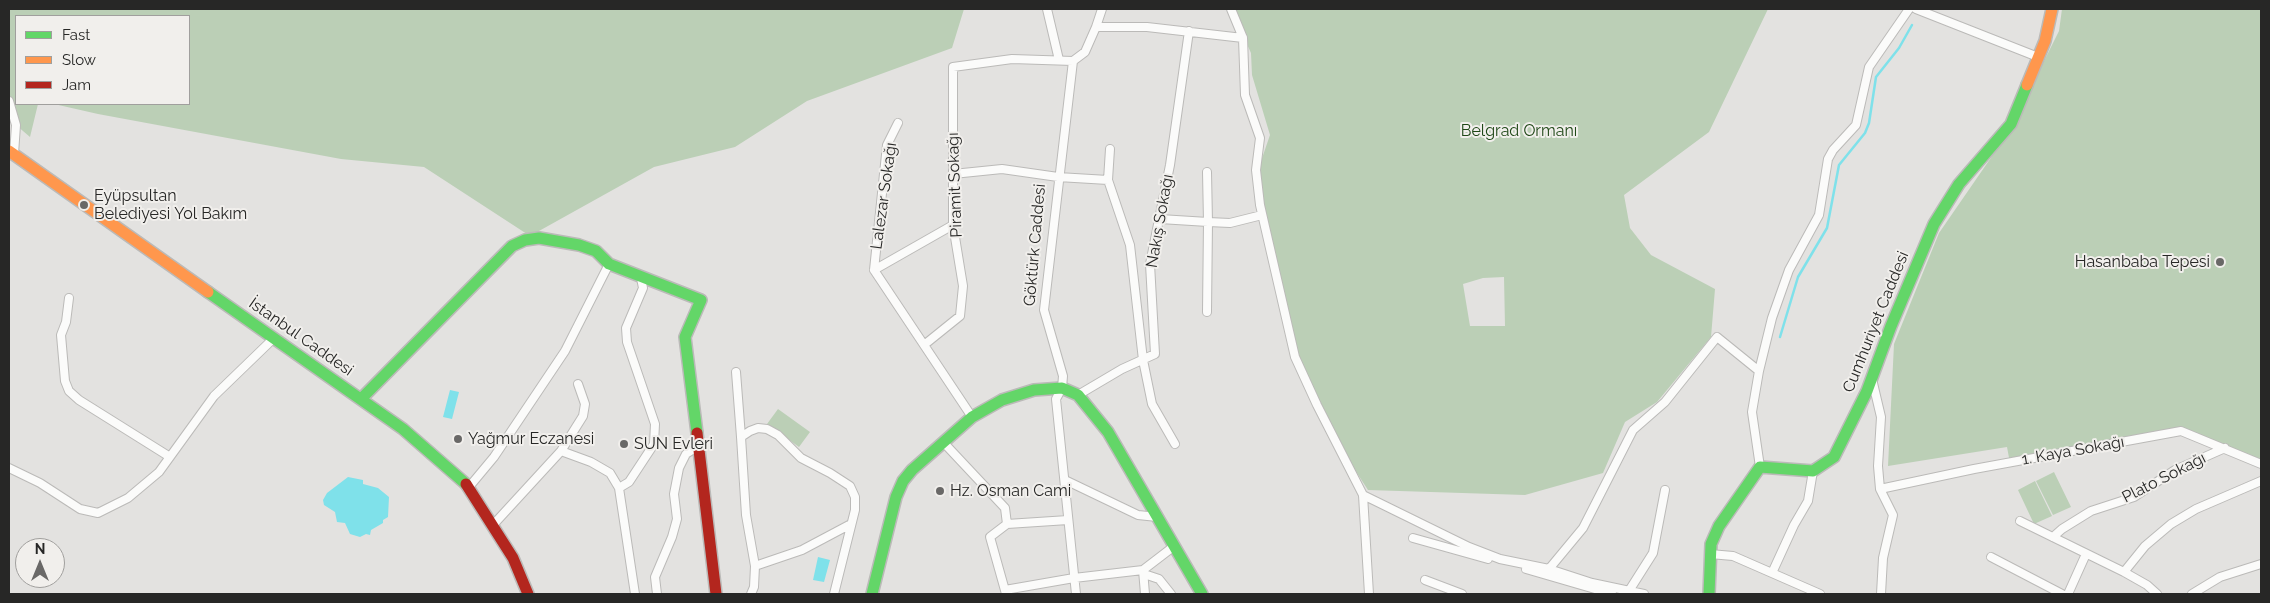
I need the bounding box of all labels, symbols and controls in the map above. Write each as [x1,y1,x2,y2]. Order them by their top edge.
legend [15,15,190,105]
text: Fast [62,26,90,44]
text: Slow [62,51,96,69]
text: Jam [62,76,91,94]
park label: Belgrad Ormanı [1461,121,1577,141]
street label: Piramit Sokağı [944,132,966,238]
street label: Lalezar Sokağı [867,141,901,251]
street label: Nakış Sokağı [1142,173,1178,269]
street label: Göktürk Caddesi [1020,183,1050,307]
place label: Eyüpsultan Belediyesi Yol Bakım [94,186,247,224]
marker: Eyüpsultan Belediyesi Yol Bakım [78,199,90,211]
street label: Cumhuriyet Caddesi [1839,249,1913,395]
place label: Hasanbaba Tepesi [2075,252,2210,272]
marker: Hasanbaba Tepesi [2214,256,2226,268]
street label: İstanbul Caddesi [245,294,357,380]
place label: Yağmur Eczanesi [468,429,594,449]
marker: Yağmur Eczanesi [452,433,464,445]
street label: 1. Kaya Sokağı [2020,433,2126,469]
place label: SUN Evleri [634,434,713,454]
marker: SUN Evleri [618,438,630,450]
street label: Plato Sokağı [2119,449,2209,507]
place label: Hz. Osman Cami [950,481,1071,501]
marker: Hz. Osman Cami [934,485,946,497]
north arrow [15,538,65,588]
text: N [35,541,45,557]

